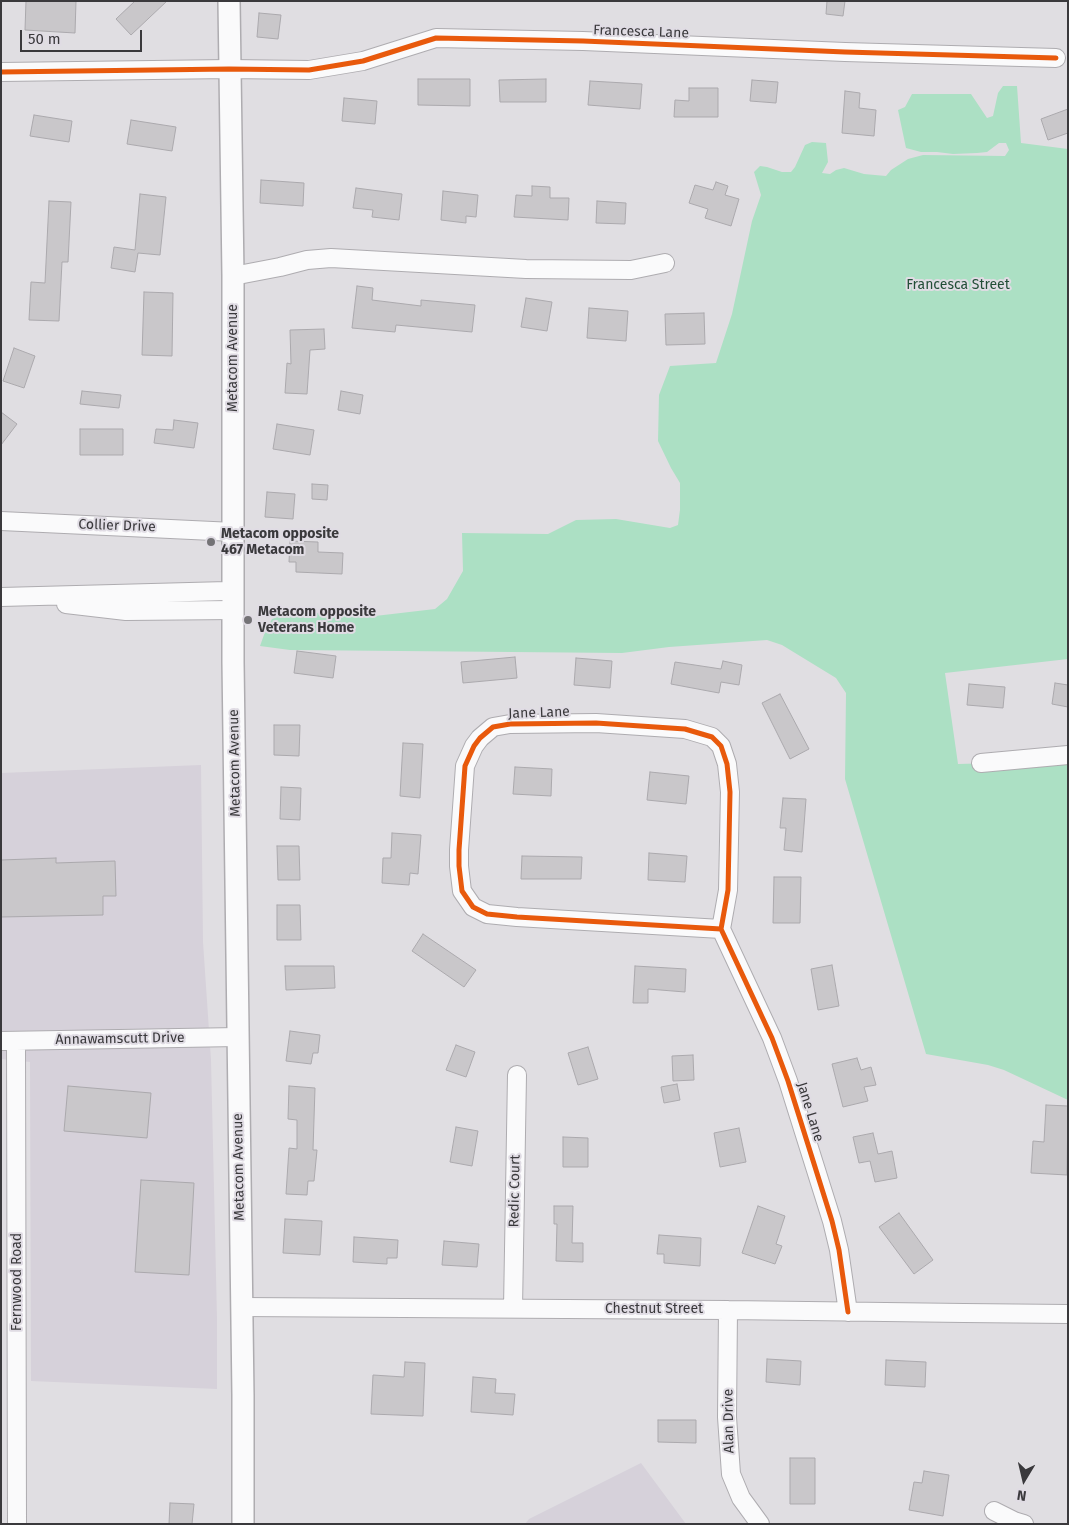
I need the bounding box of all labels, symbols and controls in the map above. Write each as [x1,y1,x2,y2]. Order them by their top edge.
scale bar [22,20,145,52]
street label: Francesca Lane [593,22,689,42]
text: 50 m [28,30,61,48]
park label: Francesca Street [906,277,1010,293]
street label: Metacom Avenue [225,304,241,412]
street label: Collier Drive [78,516,156,536]
place label: Metacom opposite 467 Metacom [221,526,339,558]
marker: Metacom opposite 467 Metacom [205,536,217,548]
place label: Metacom opposite Veterans Home [258,604,376,636]
marker: Metacom opposite Veterans Home [242,614,254,626]
street label: Jane Lane [508,704,570,722]
street label: Metacom Avenue [226,709,244,817]
street label: Annawamscutt Drive [55,1029,185,1049]
street label: Jane Lane [793,1080,827,1144]
street label: Metacom Avenue [230,1113,248,1221]
street label: Redic Court [506,1154,524,1228]
street label: Fernwood Road [9,1233,25,1331]
street label: Chestnut Street [605,1301,703,1317]
street label: Alan Drive [720,1389,738,1453]
north arrow [999,1455,1049,1505]
text: N [1016,1486,1028,1504]

